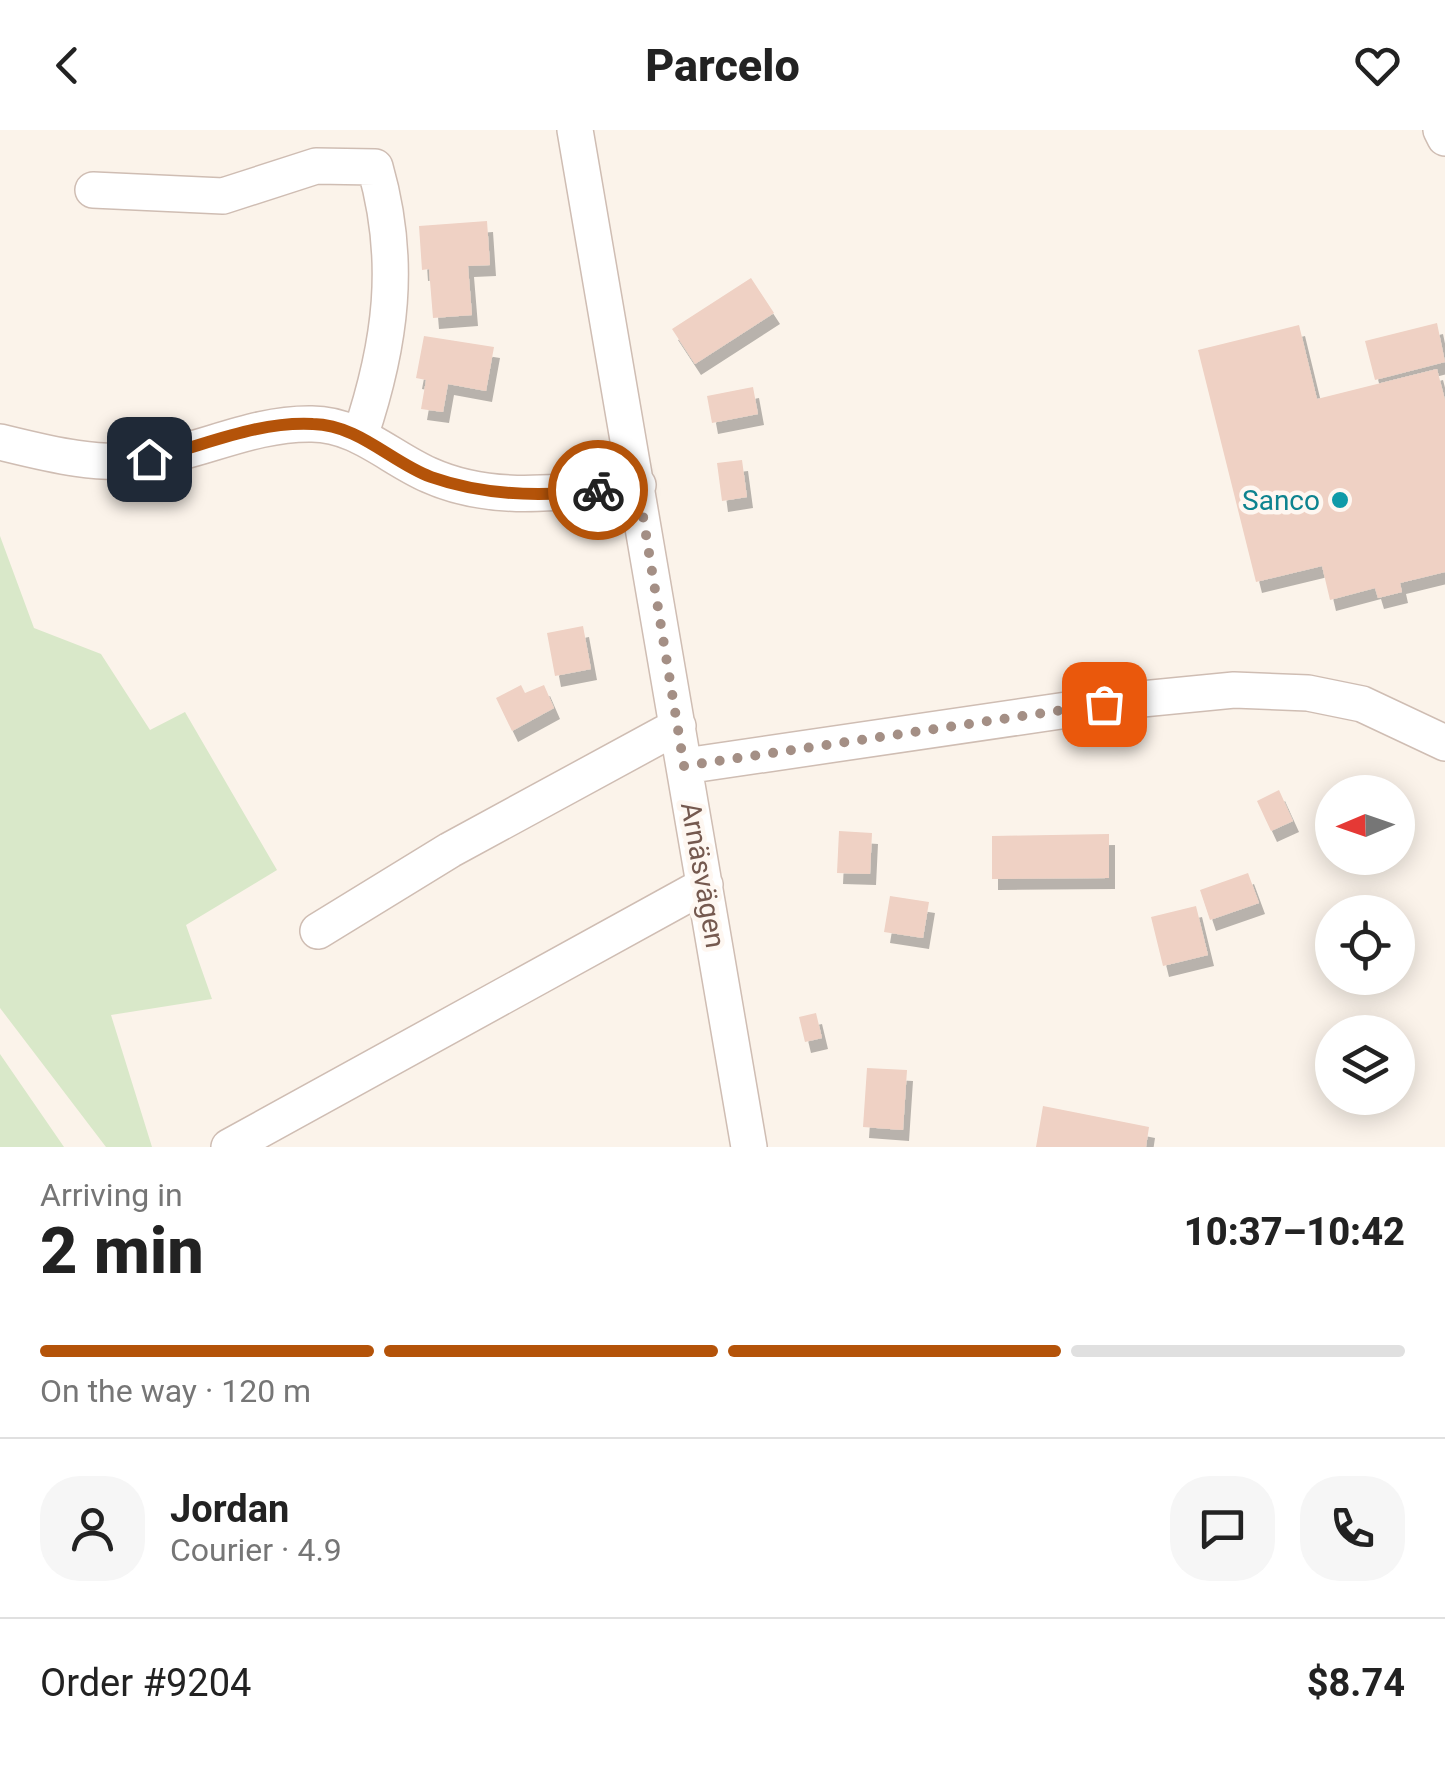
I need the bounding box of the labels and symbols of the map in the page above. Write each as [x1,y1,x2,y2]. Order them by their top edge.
pin [107,417,192,502]
courier [548,440,648,540]
place label: Sanco [1242,484,1320,517]
marker: Sanco [1329,489,1351,511]
pin [1062,662,1147,747]
north arrow [1315,775,1415,875]
street label: Arnäsvägen [674,799,732,951]

